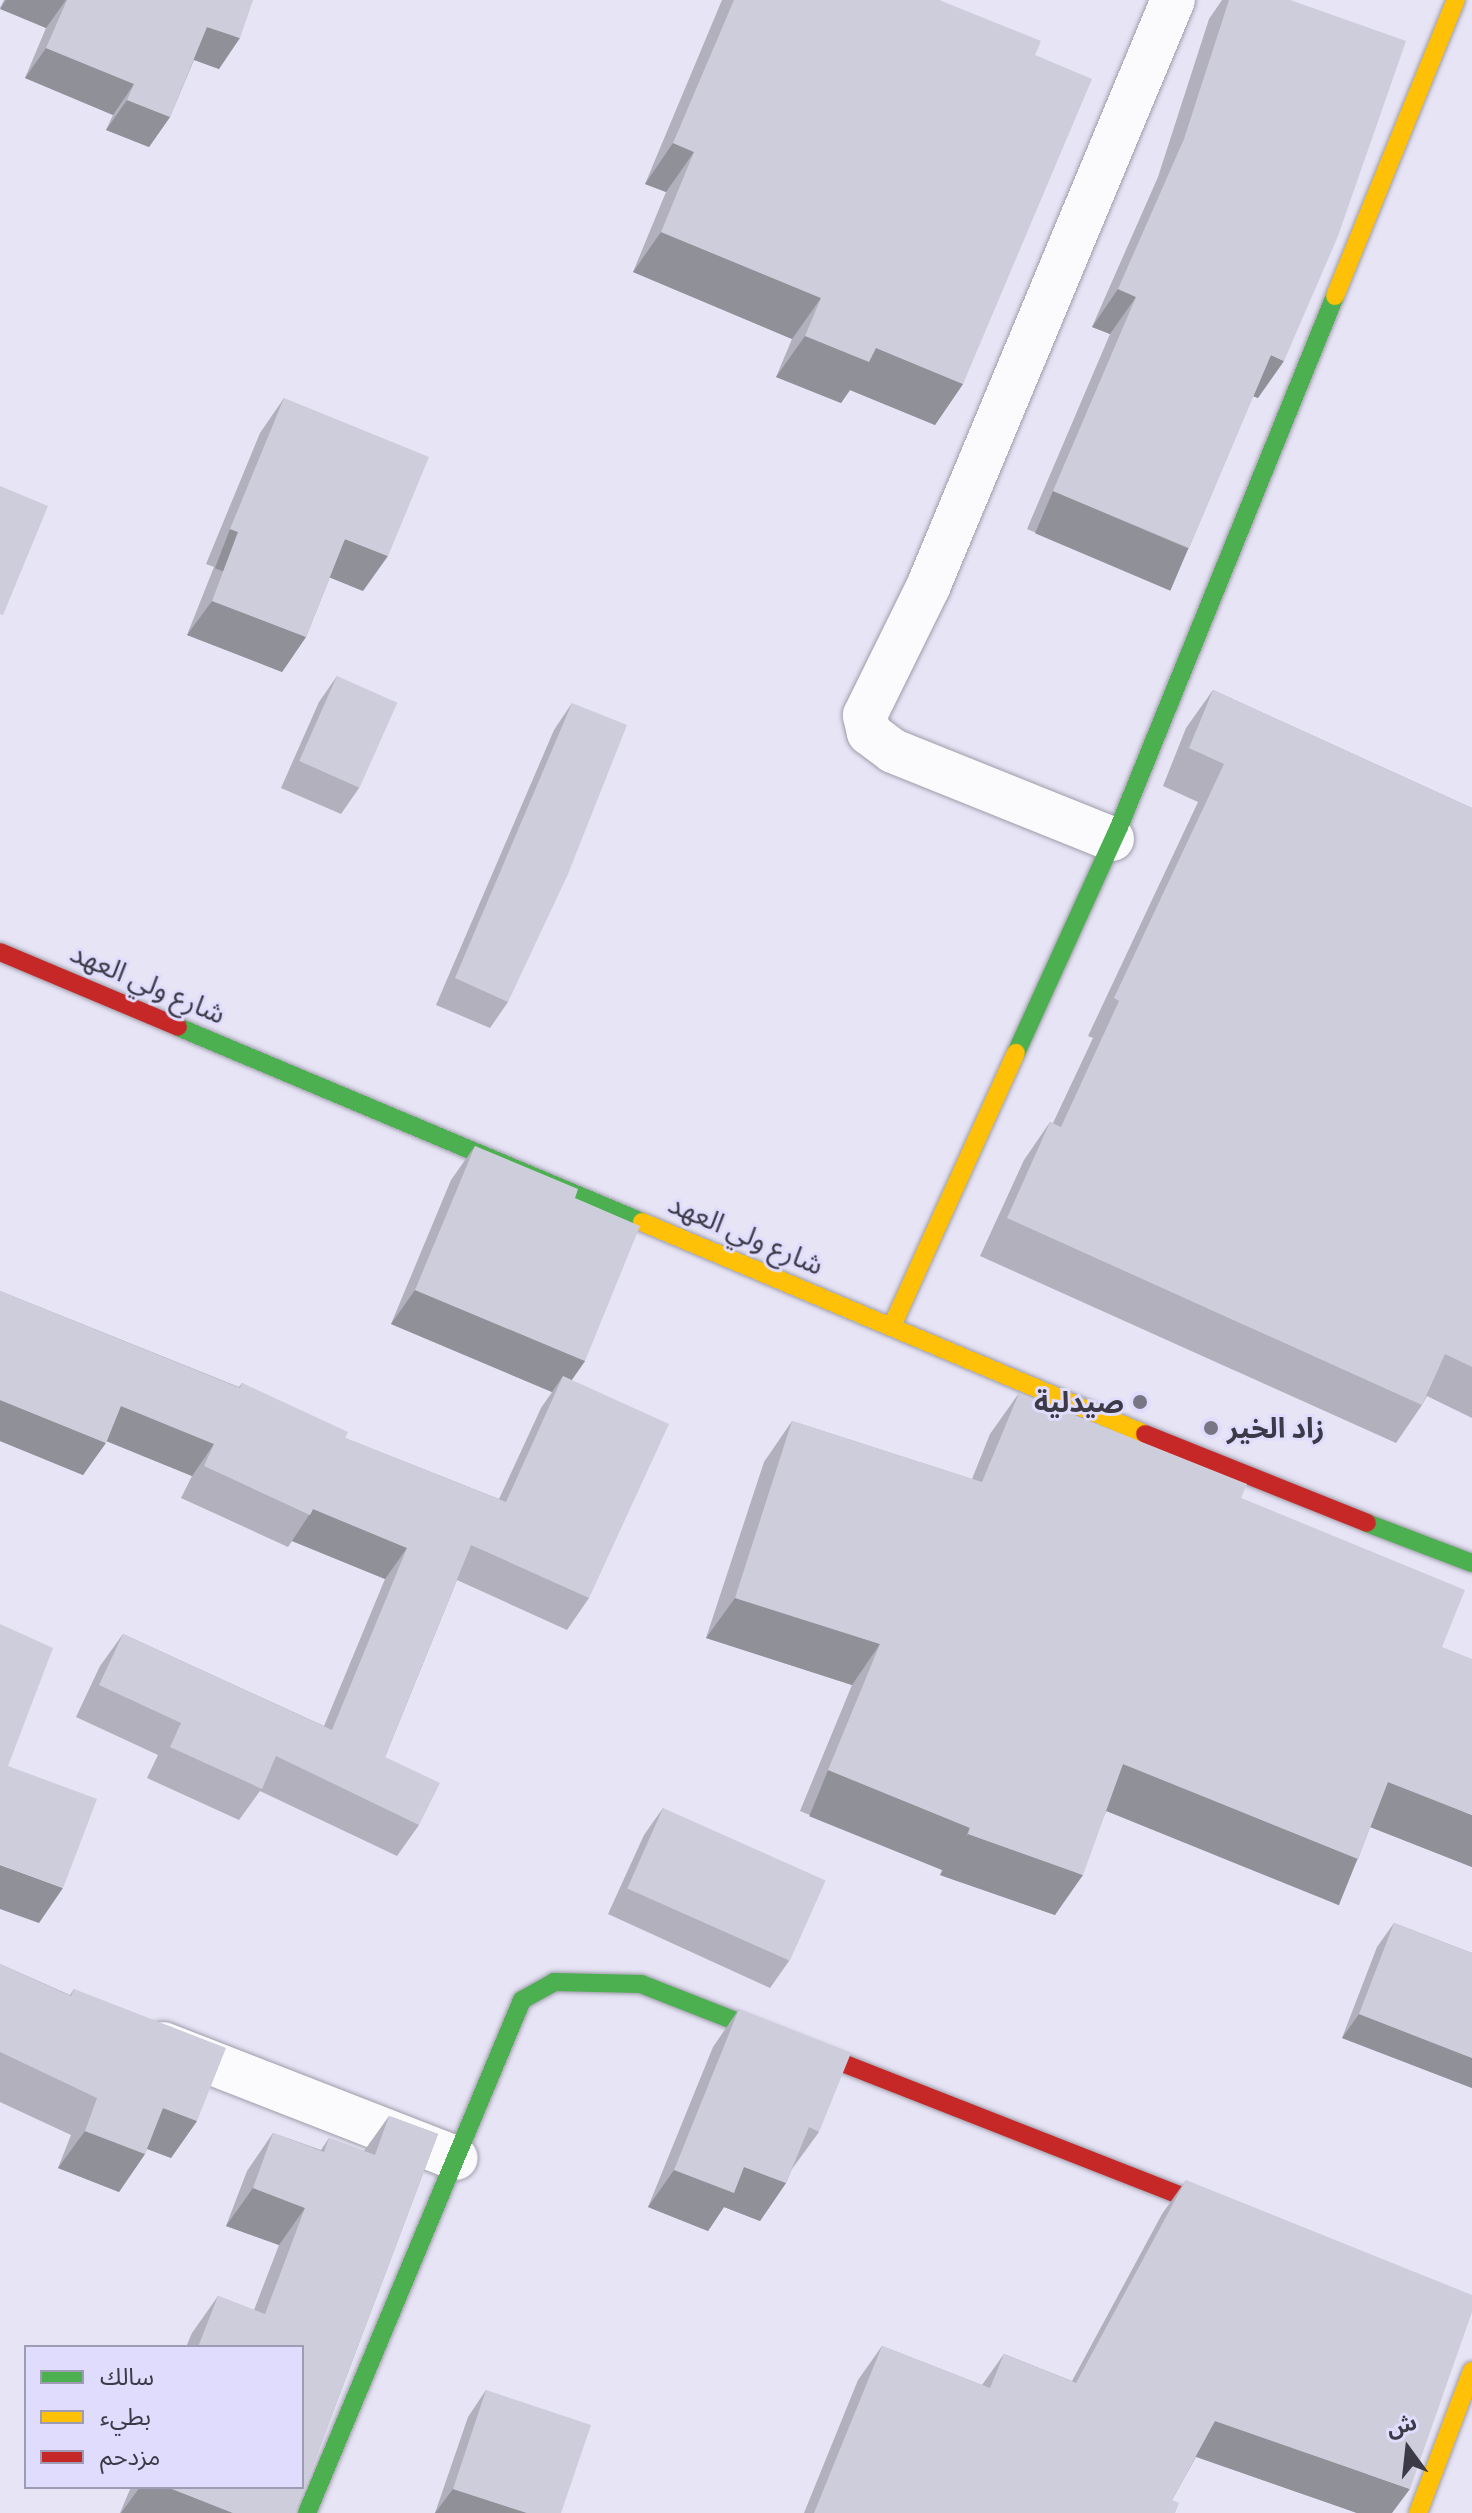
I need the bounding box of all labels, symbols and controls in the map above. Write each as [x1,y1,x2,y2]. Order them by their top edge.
street label: شارع ولي العهد [65,935,231,1031]
street label: شارع ولي العهد [663,1186,829,1282]
place label: صيدلية [1034,1385,1124,1419]
marker: صيدلية [1131,1393,1149,1411]
place label: زاد الخير [1227,1411,1324,1445]
marker: زاد الخير [1202,1419,1220,1437]
legend [24,2345,304,2489]
text: سالك [100,2362,154,2391]
text: بطيء [100,2402,151,2431]
text: ش [1384,2408,1420,2442]
north arrow [1368,2409,1448,2489]
text: مزدحم [100,2442,160,2471]

